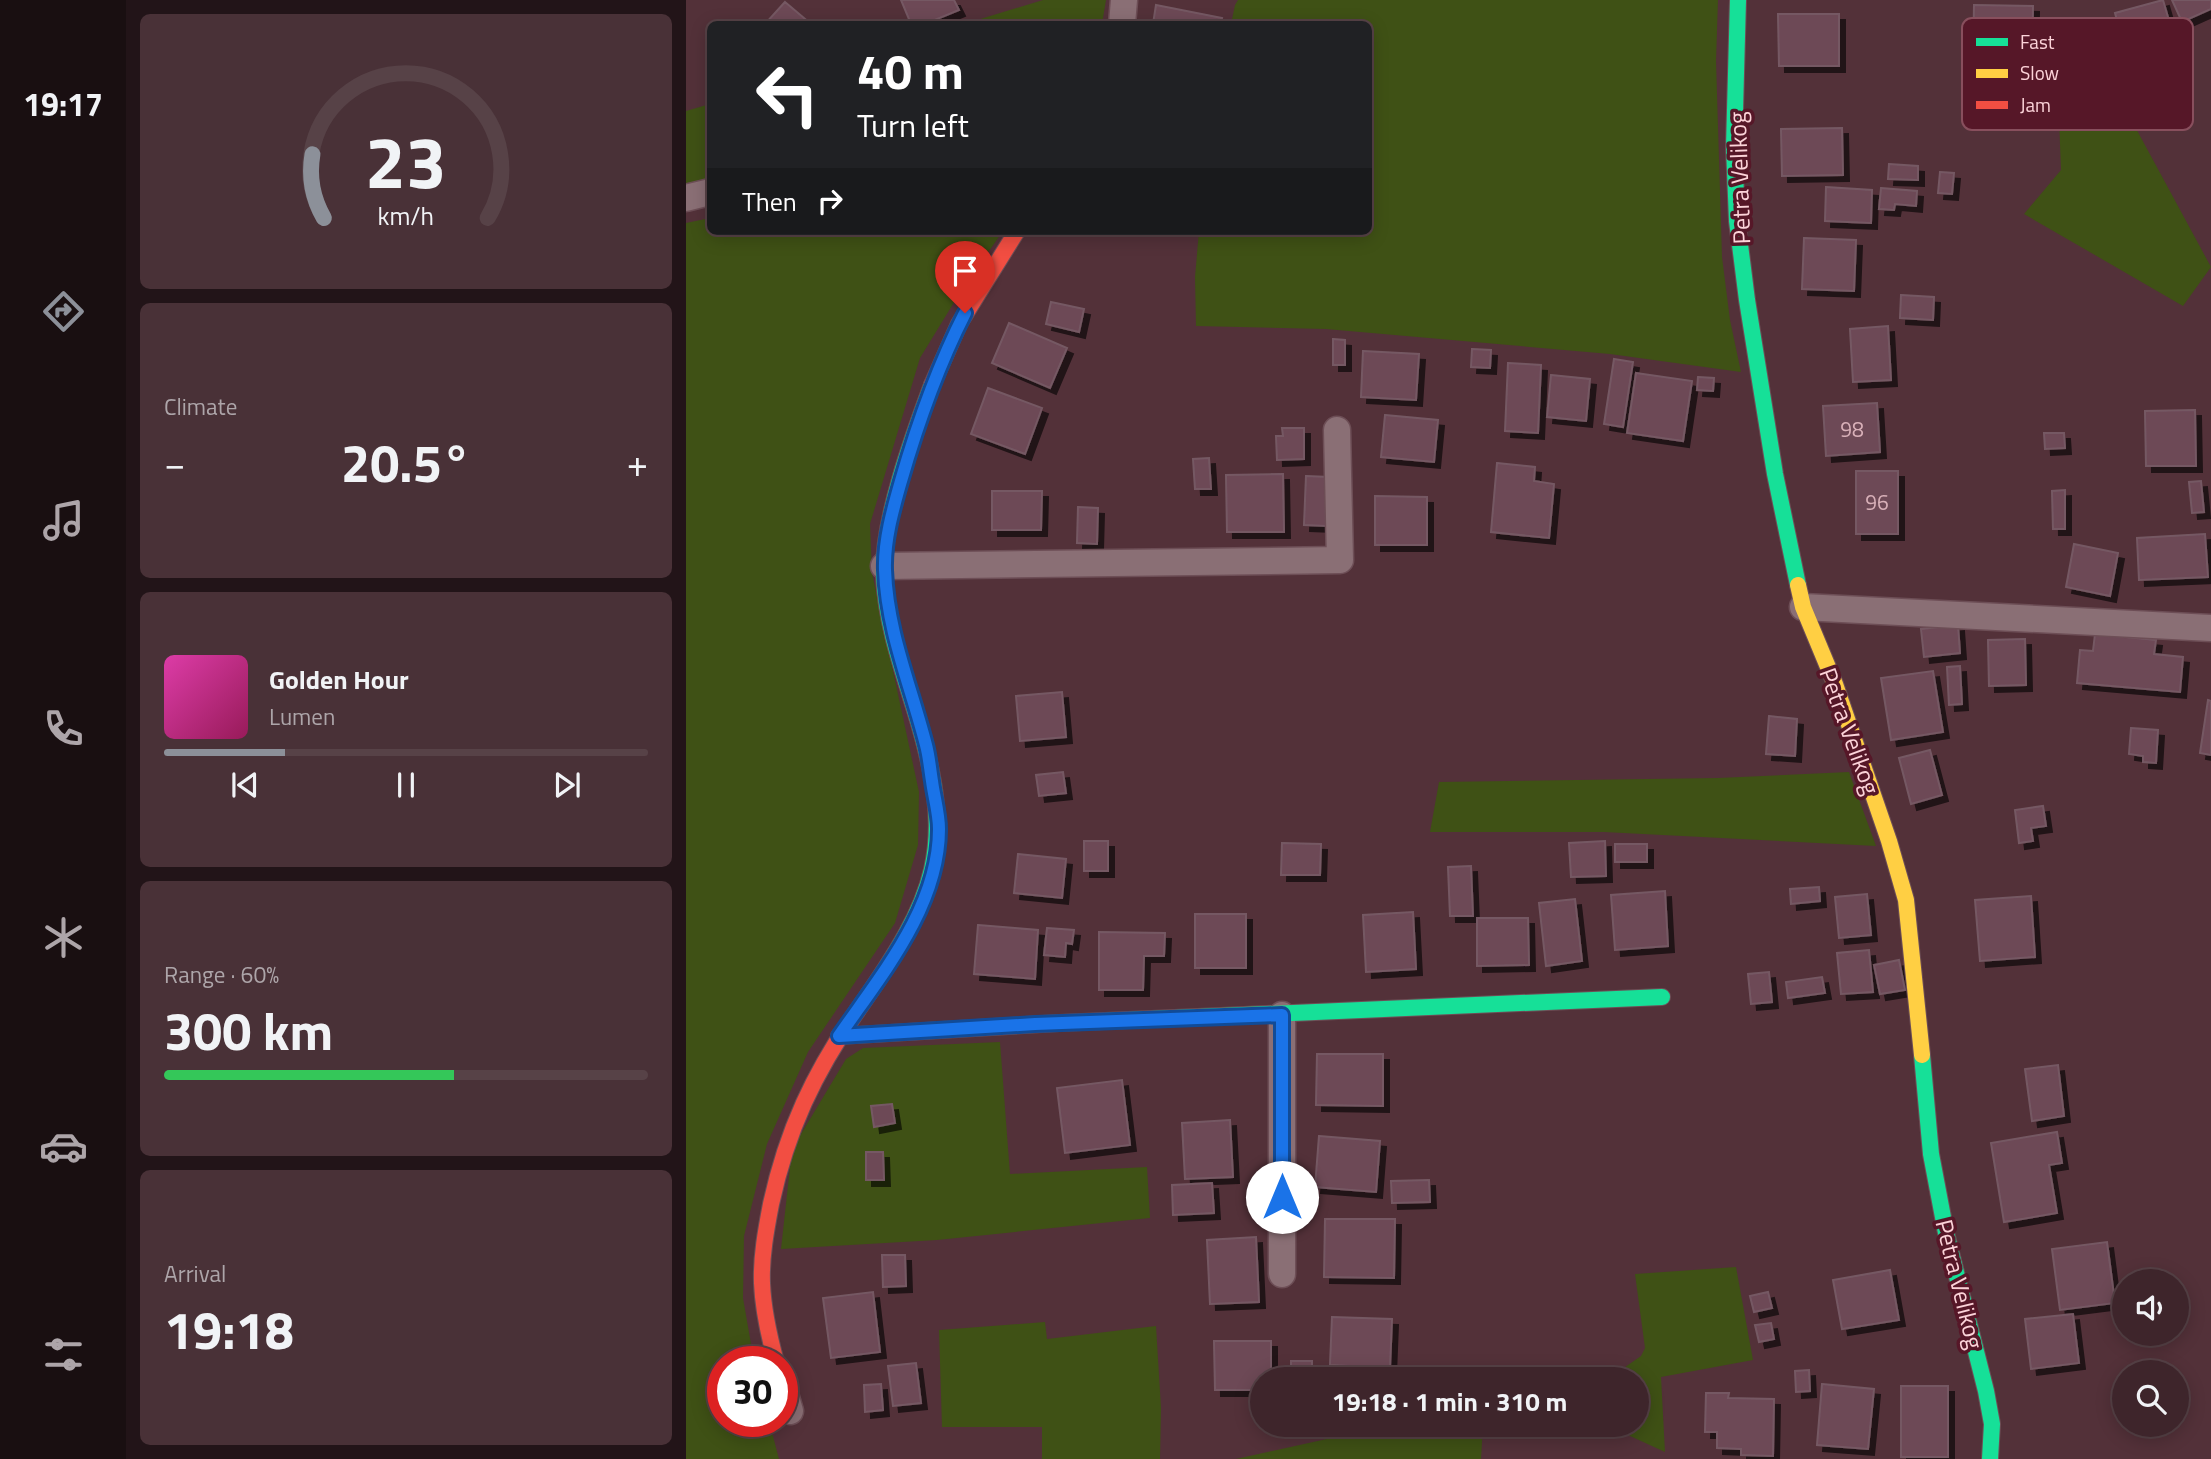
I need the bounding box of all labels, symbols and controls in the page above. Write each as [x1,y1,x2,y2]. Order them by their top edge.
legend [1962,18,2193,130]
text: Fast [2020,27,2055,56]
text: 40 m [857,33,964,108]
icon: left [742,49,833,140]
text: Slow [2020,58,2059,87]
text: 19:17 [23,80,103,128]
text: Jam [2020,90,2051,119]
text: Turn left [857,101,969,149]
text: 23 [365,106,447,216]
street label: Petra Velikog [1719,111,1759,245]
text: Then [742,182,797,221]
icon: right [811,182,849,220]
text: km/h [378,196,434,234]
pin [935,241,995,313]
icon: arrive [946,252,984,290]
icon: directions [39,287,88,336]
text: Climate [164,389,237,424]
house number: 98 [1840,413,1864,445]
text: 20.5° [341,423,471,502]
text: − [164,434,185,492]
text: + [627,434,648,492]
house number: 96 [1865,486,1889,518]
icon: music [39,496,88,545]
text: Golden Hour [269,660,409,699]
street label: Petra Velikog [1810,663,1890,799]
text: Lumen [269,699,335,734]
icon: phone [39,704,88,753]
icon: previous [226,766,264,804]
icon: pause [387,766,425,804]
icon: next [548,766,586,804]
icon: climate [39,913,88,962]
text: Range · 60% [164,957,279,992]
text: 300 km [164,991,333,1070]
icon: car [39,1122,88,1171]
position arrow [1245,1160,1319,1234]
street label: Petra Velikog [1927,1215,1993,1353]
text: Arrival [164,1256,226,1291]
map controls [2112,1269,2189,1437]
button: sound [2112,1269,2189,1346]
text: 19:18 [164,1290,294,1369]
icon: filters [39,1330,88,1379]
speed limit sign: 30 [707,1346,798,1437]
button: search [2112,1360,2189,1437]
text: 19:18 · 1 min · 310 m [1332,1382,1567,1421]

